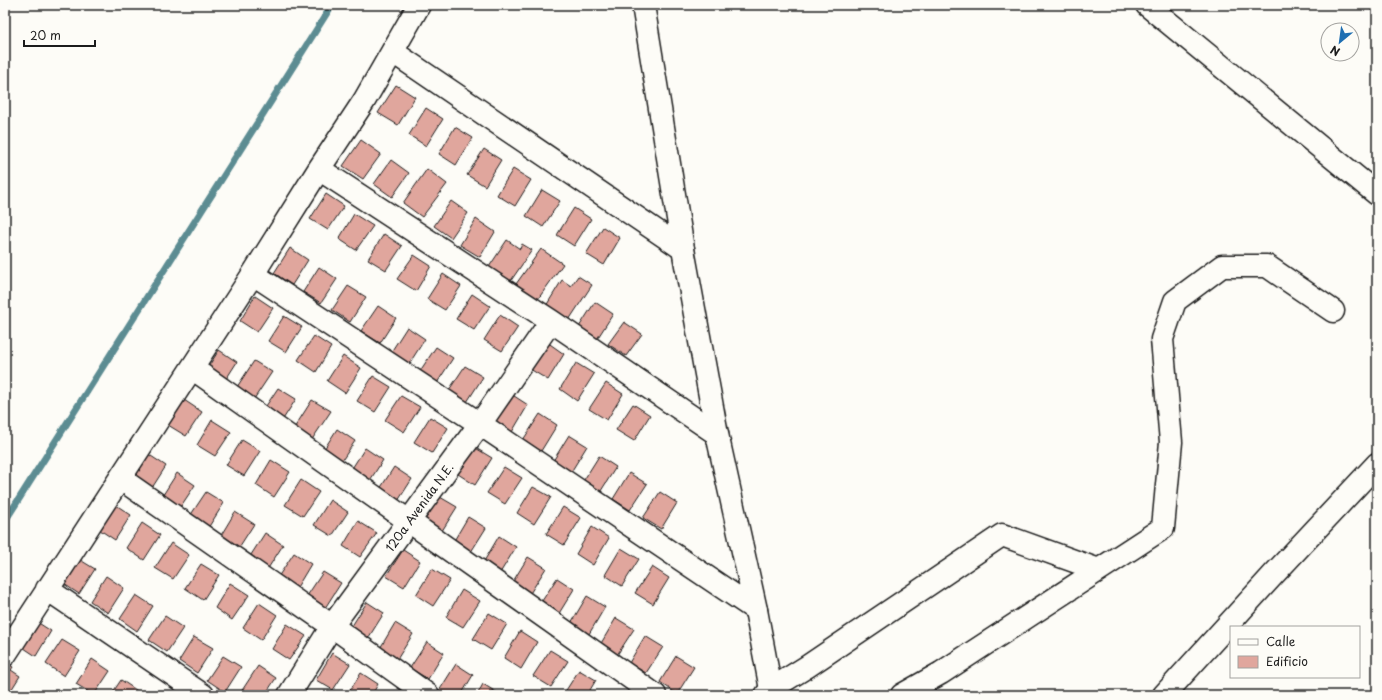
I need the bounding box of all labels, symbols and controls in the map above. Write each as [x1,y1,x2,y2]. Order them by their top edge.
scale bar [24,22,95,48]
north arrow [1320,22,1360,62]
text: 20 m [30,26,61,44]
text: N [1327,41,1343,61]
street label: 120a Avenida N.E. [381,459,457,555]
legend [1230,626,1360,678]
text: Calle [1266,632,1296,650]
text: Edificio [1266,652,1308,670]

